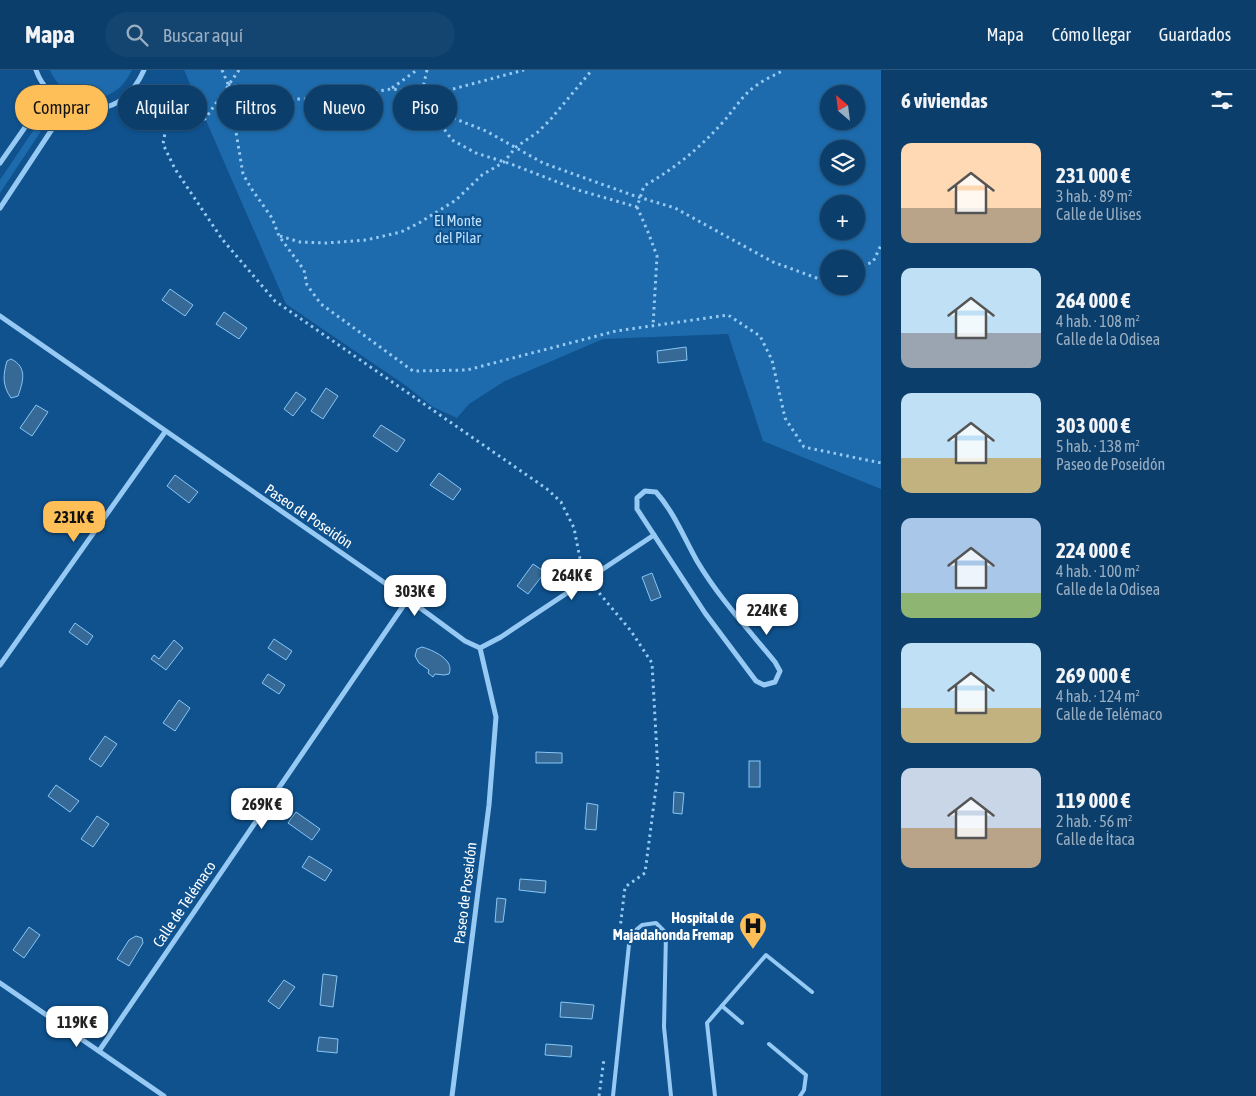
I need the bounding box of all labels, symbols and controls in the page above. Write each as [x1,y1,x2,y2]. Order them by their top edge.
search box [105,12,455,57]
text: Mapa [25,21,75,48]
icon: search [123,21,151,49]
text: Buscar aquí [163,24,243,46]
text: Mapa [986,24,1024,45]
text: Cómo llegar [1052,24,1131,45]
text: Guardados [1159,24,1231,45]
chip: Comprar [15,85,108,130]
chip: Alquilar [118,85,207,130]
chip: Filtros [217,85,294,130]
chip: Nuevo [304,85,383,130]
chip: Piso [393,85,457,130]
north arrow [820,85,865,130]
map controls [820,85,865,295]
icon: filters [1208,86,1236,114]
text: 6 viviendas [901,88,988,112]
button: layers [820,140,865,185]
icon: home [941,163,1001,223]
text: 231 000 € [1056,163,1130,187]
text: 3 hab. · 89 m² [1056,187,1132,205]
button: + [820,195,865,240]
text: Calle de Ulises [1056,205,1141,223]
park label: El Monte del Pilar [434,212,482,246]
button: − [820,250,865,295]
icon: home [941,288,1001,348]
text: 264 000 € [1056,288,1130,312]
text: 4 hab. · 108 m² [1056,312,1140,330]
text: Calle de la Odisea [1056,330,1160,348]
icon: home [941,413,1001,473]
text: 303 000 € [1056,413,1130,437]
text: 5 hab. · 138 m² [1056,437,1140,455]
text: Paseo de Poseidón [1056,455,1165,473]
street label: Paseo de Poseidón [262,480,356,552]
pin: 231K € [33,500,115,543]
text: 231K € [54,508,94,526]
icon: home [941,538,1001,598]
text: 224 000 € [1056,538,1130,562]
pin: 264K € [531,558,613,601]
text: 4 hab. · 100 m² [1056,562,1140,580]
text: 264K € [552,566,592,584]
pin: 303K € [374,574,456,617]
text: Calle de la Odisea [1056,580,1160,598]
text: 303K € [395,582,435,600]
pin: 224K € [726,594,808,636]
text: 224K € [747,601,787,619]
icon: home [941,663,1001,723]
text: 269 000 € [1056,663,1130,687]
text: 4 hab. · 124 m² [1056,687,1140,705]
text: Calle de Telémaco [1056,705,1163,723]
pin: 269K € [221,788,303,830]
icon: home [941,788,1001,848]
text: 119 000 € [1056,788,1130,812]
text: 269K € [242,795,282,813]
text: 2 hab. · 56 m² [1056,812,1132,830]
text: Calle de Ítaca [1056,830,1135,848]
street label: Paseo de Poseidón [450,841,480,945]
street label: Calle de Telémaco [149,858,219,950]
place label: Hospital de Majadahonda Fremap [613,909,734,943]
hospital icon: Hospital de Majadahonda Fremap [738,911,768,950]
pin: 119K € [36,1006,118,1048]
text: 119K € [57,1013,97,1031]

